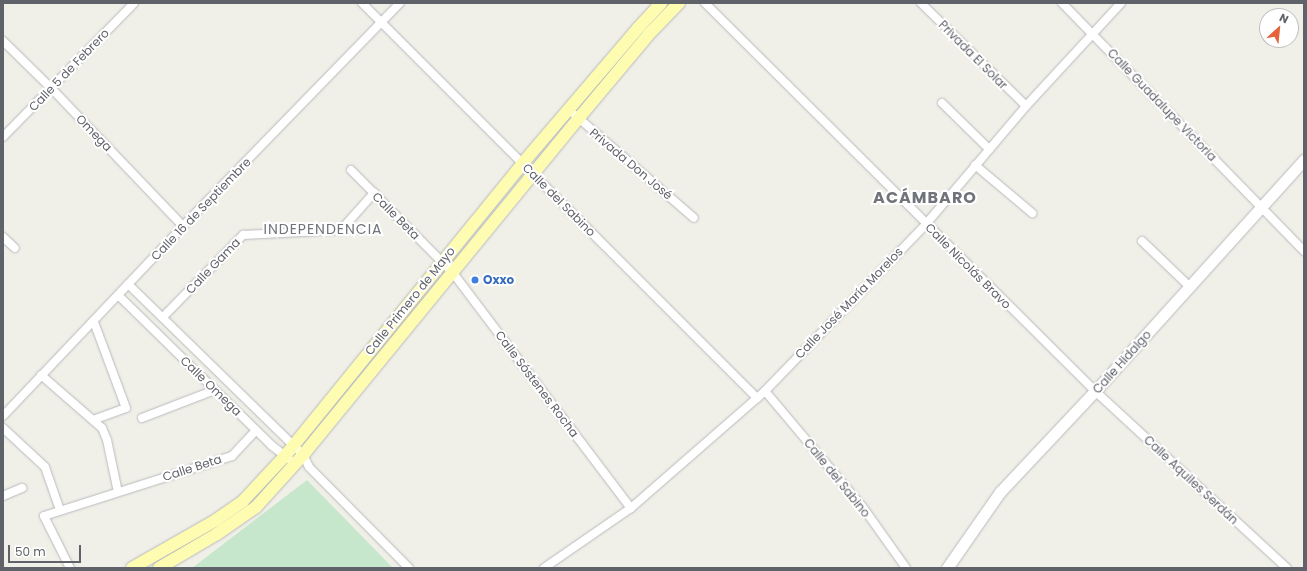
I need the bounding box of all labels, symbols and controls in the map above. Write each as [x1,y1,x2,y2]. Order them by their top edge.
north arrow [1259,8,1299,48]
text: N [1277,9,1291,27]
street label: Privada El Solar [936,18,1010,92]
street label: Calle 5 de Febrero [26,26,112,114]
street label: Calle Guadalupe Victoria [1105,46,1219,164]
street label: Omega [73,112,115,154]
street label: Privada Don José [587,125,675,203]
street label: Calle 16 de Septiembre [148,155,254,263]
street label: Calle del Sabino [520,161,598,239]
district label: ACÁMBARO [873,188,977,208]
street label: Calle Beta [369,189,423,243]
street label: Calle Nicolás Bravo [922,220,1014,312]
district label: INDEPENDENCIA [263,221,383,237]
street label: Calle Gama [183,235,243,297]
street label: Calle Primero de Mayo [362,244,458,358]
street label: Calle José María Morelos [792,244,906,362]
place label: Oxxo [483,273,514,287]
marker: Oxxo [470,275,480,285]
street label: Calle Hidalgo [1090,327,1154,397]
street label: Calle Sóstenes Rocha [492,328,582,440]
street label: Calle Omega [177,353,245,419]
street label: Calle Aquiles Serdán [1141,433,1241,527]
street label: Calle del Sabino [801,436,873,520]
street label: Calle Beta [161,452,223,484]
scale bar [10,537,83,563]
text: 50 m [15,543,46,560]

